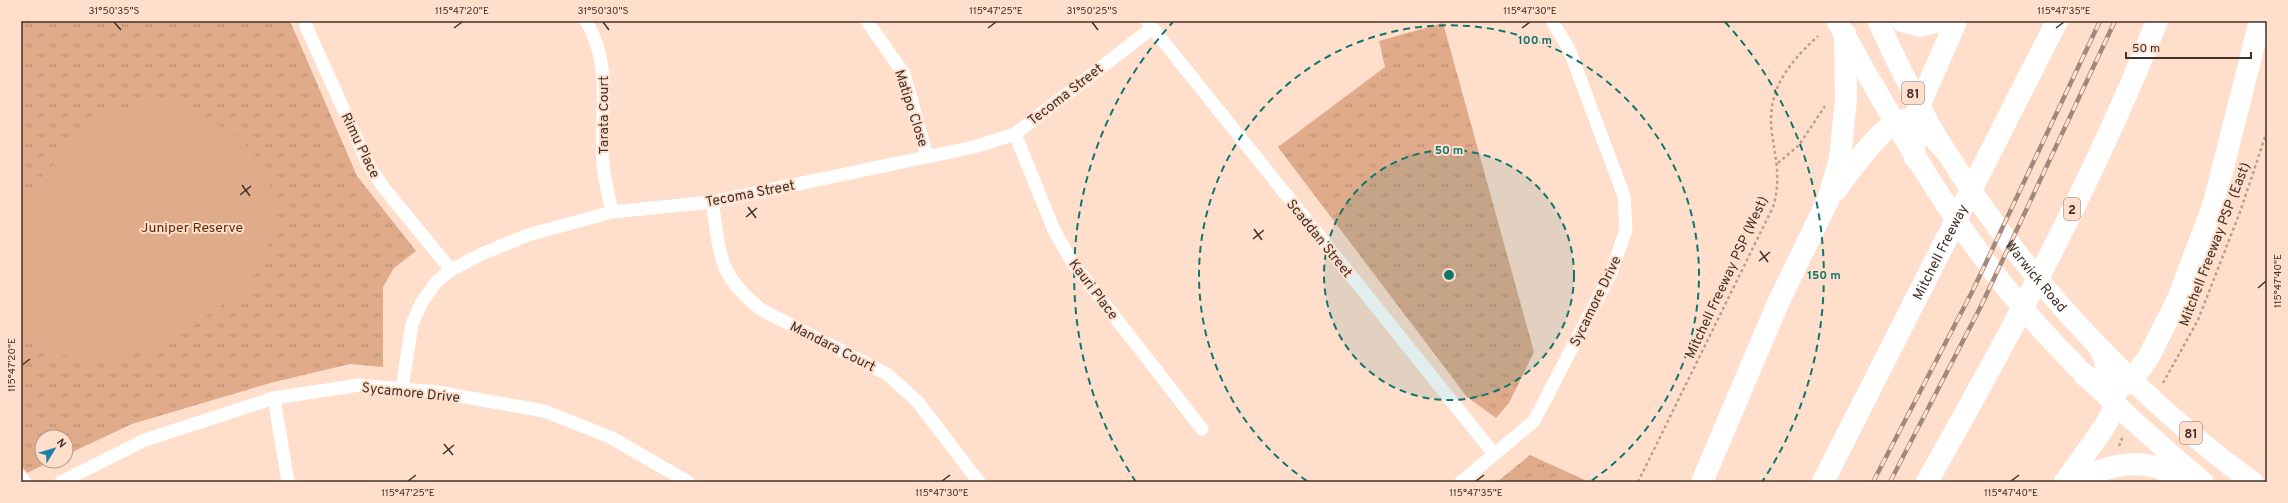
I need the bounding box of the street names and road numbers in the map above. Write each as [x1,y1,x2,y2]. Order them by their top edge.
street label: Tecoma Street [1025,61,1107,130]
street label: Matipo Close [890,68,931,149]
street label: Tarata Court [596,76,613,154]
road number: 81 [1902,82,1924,104]
street label: Rimu Place [337,110,383,181]
street label: Mitchell Freeway PSP (East) [2176,160,2255,329]
street label: Tecoma Street [704,177,796,211]
street label: Mitchell Freeway PSP (West) [1682,194,1773,362]
street label: Scaddan Street [1282,196,1356,281]
road number: 2 [2064,198,2080,220]
street label: Mitchell Freeway [1910,202,1972,303]
street label: Warwick Road [2000,237,2070,316]
street label: Sycamore Drive [1567,254,1626,350]
street label: Kauri Place [1065,256,1121,323]
street label: Mandara Court [787,319,878,376]
street label: Sycamore Drive [361,380,461,407]
road number: 81 [2180,422,2202,444]

